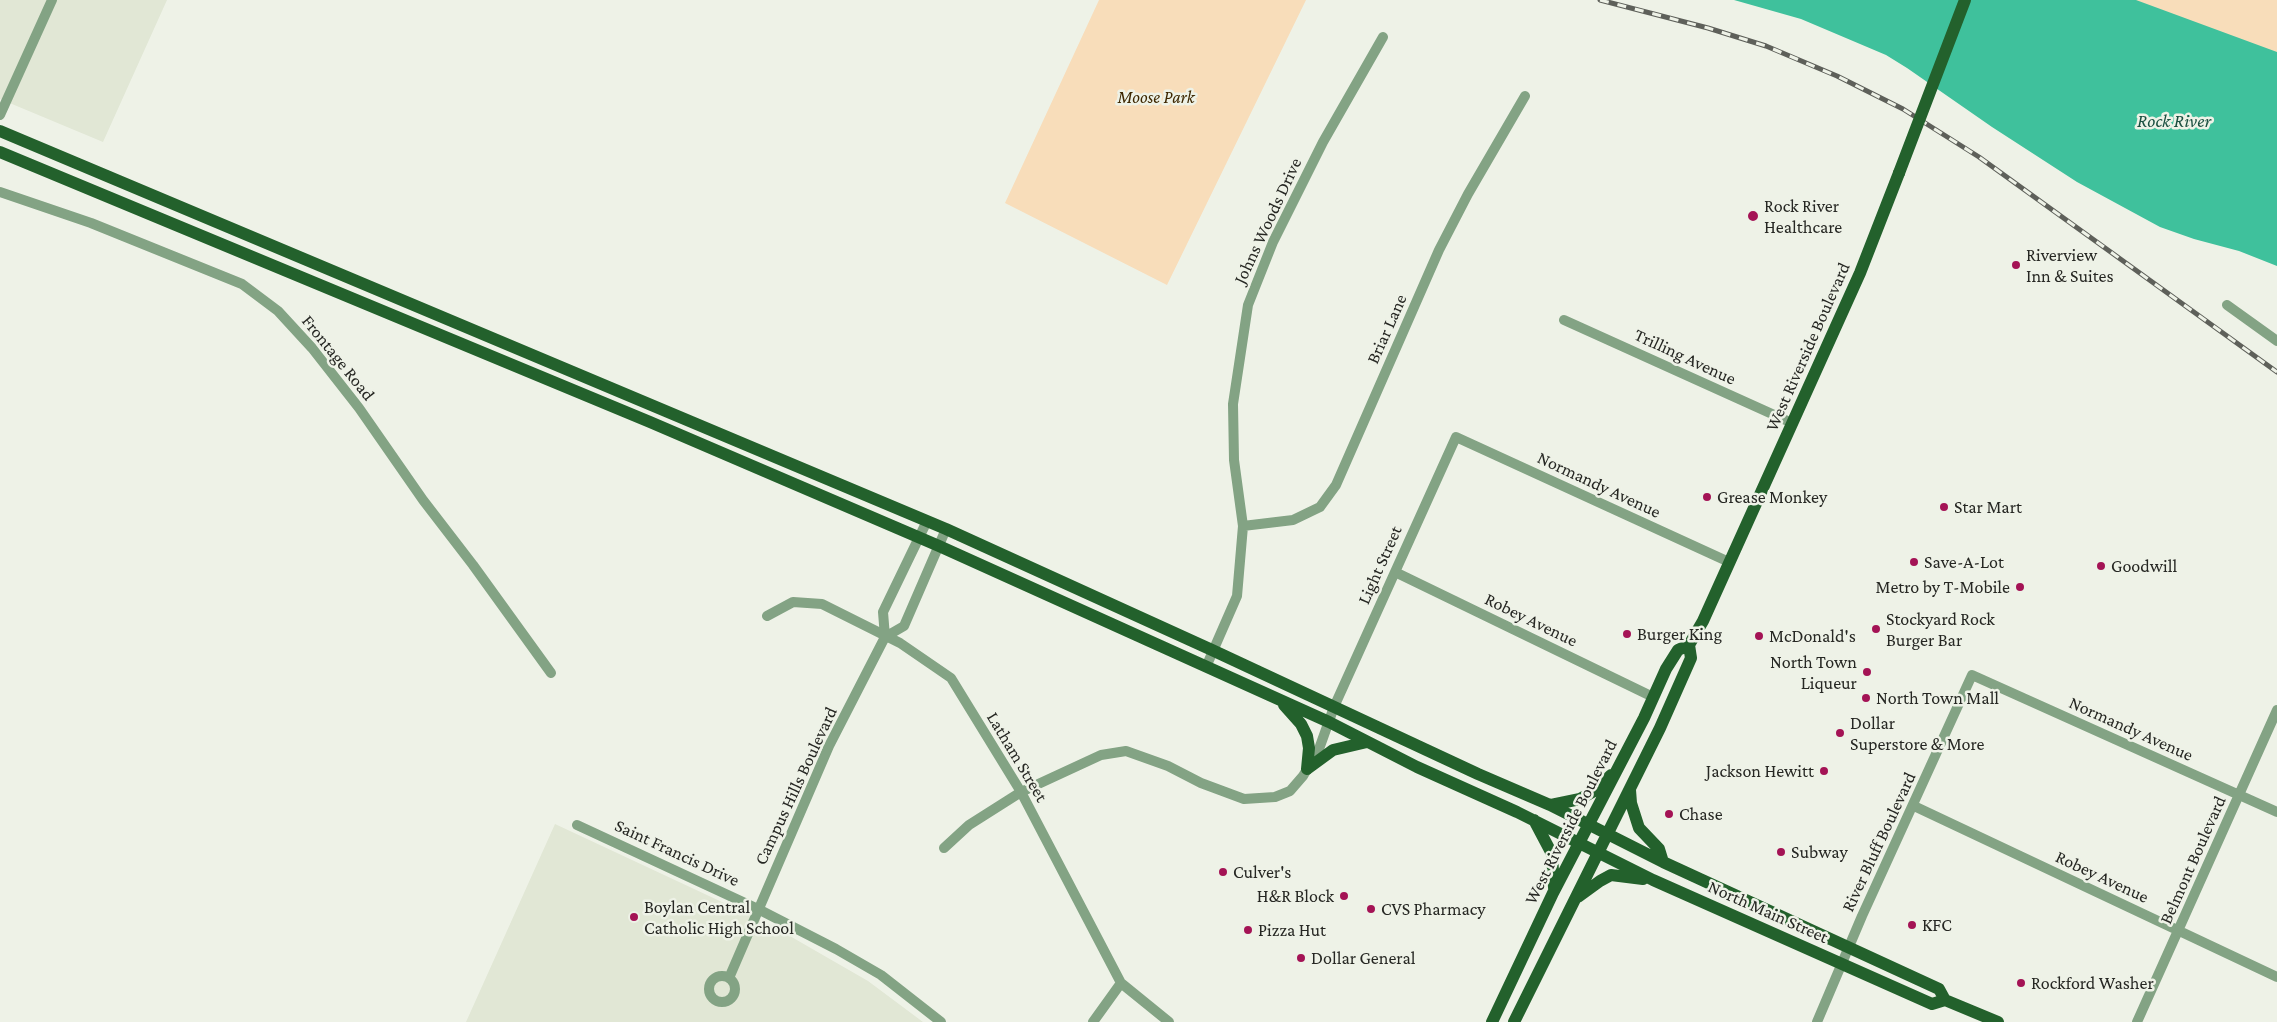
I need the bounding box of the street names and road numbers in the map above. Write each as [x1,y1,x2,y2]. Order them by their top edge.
street label: Johns Woods Drive [1229,154,1307,288]
street label: West Riverside Boulevard [1761,259,1855,435]
street label: Briar Lane [1362,291,1412,367]
street label: Frontage Road [297,311,379,405]
street label: Trilling Avenue [1631,324,1739,390]
street label: Normandy Avenue [1534,447,1664,523]
street label: Light Street [1353,522,1407,608]
street label: Robey Avenue [1481,588,1581,652]
street label: Normandy Avenue [2066,692,2196,766]
street label: Campus Hills Boulevard [750,703,842,869]
street label: Latham Street [982,708,1052,806]
street label: West Riverside Boulevard [1520,736,1622,908]
street label: River Bluff Boulevard [1837,769,1921,915]
street label: Belmont Boulevard [2155,793,2231,927]
street label: Saint Francis Drive [611,815,743,891]
street label: Robey Avenue [2052,846,2152,908]
street label: North Main Street [1705,876,1831,948]

